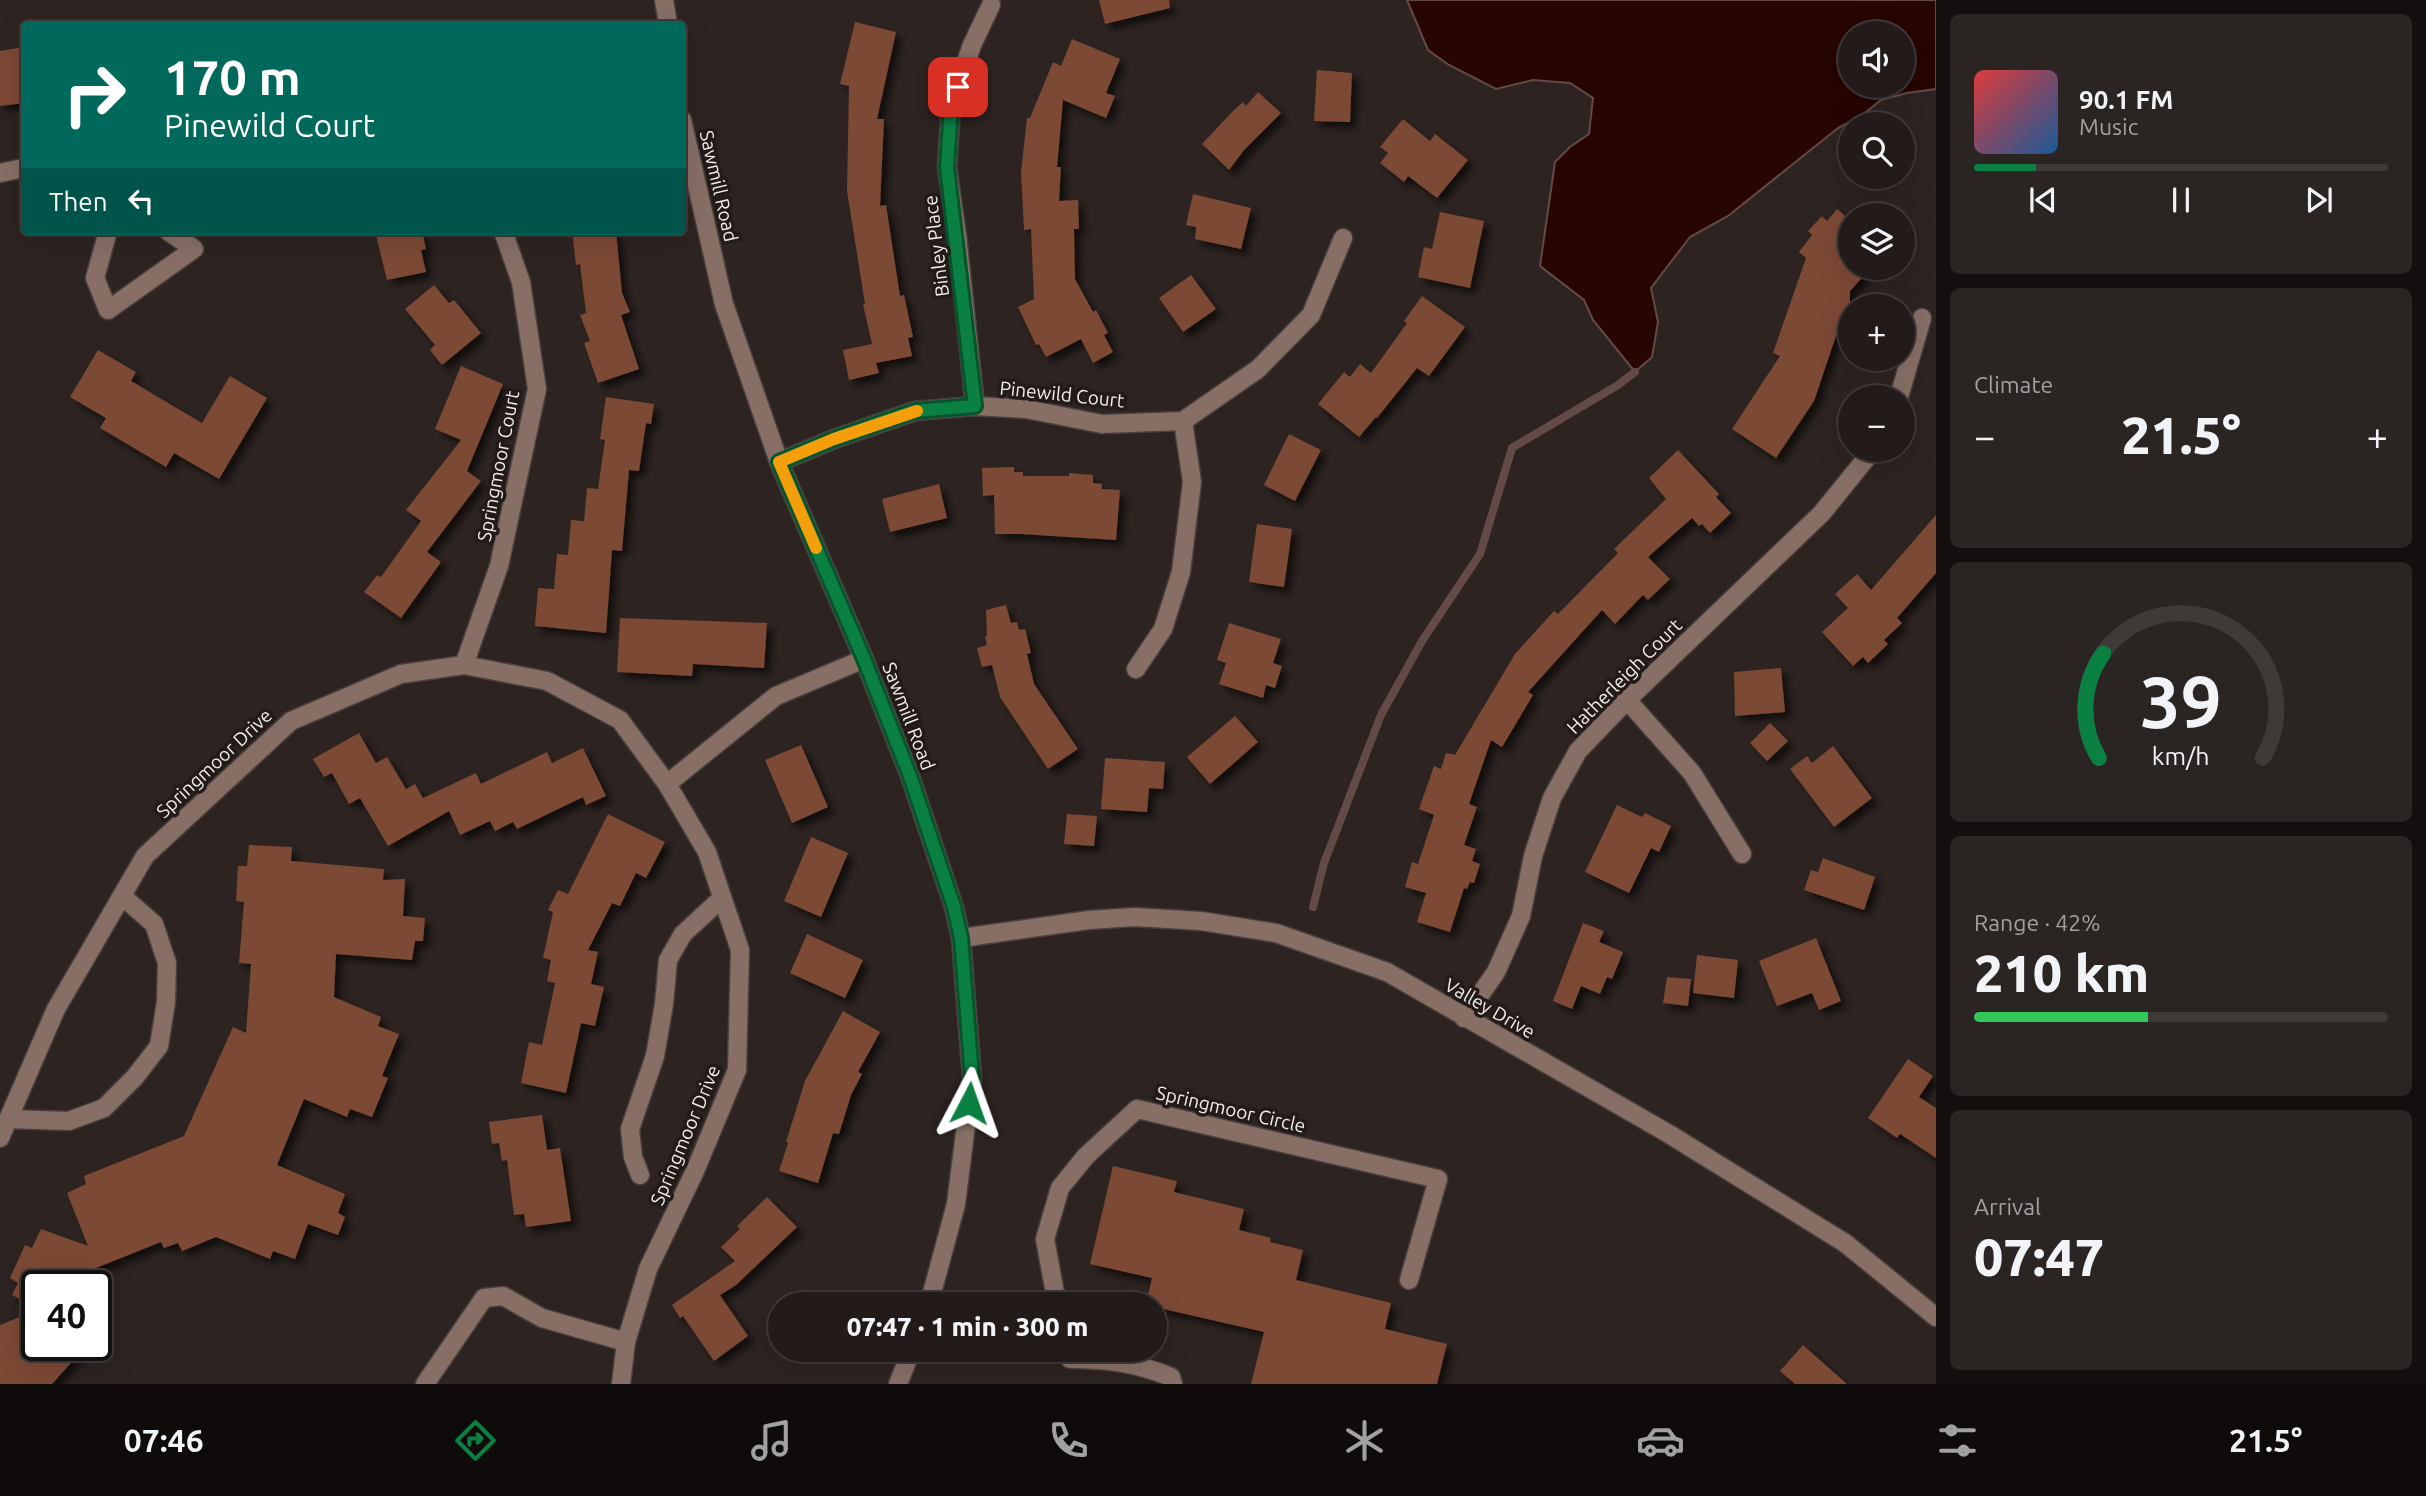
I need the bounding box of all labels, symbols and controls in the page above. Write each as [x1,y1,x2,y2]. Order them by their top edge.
map controls [1838,21,1915,462]
button: sound [1838,21,1915,98]
icon: right [49,49,140,140]
text: 170 m [164,49,301,104]
pin [928,57,988,117]
icon: arrive [939,68,977,106]
text: 90.1 FM [2079,85,2173,114]
text: Pinewild Court [164,107,375,143]
button: search [1838,112,1915,189]
text: Music [2079,114,2138,139]
street label: Sawmill Road [696,128,742,244]
icon: previous [2024,181,2062,219]
icon: pause [2162,181,2200,219]
icon: next [2300,181,2338,219]
icon: left [122,182,160,220]
text: Then [49,187,108,216]
street label: Binley Place [919,194,953,298]
button: layers [1838,203,1915,280]
button: + [1838,294,1915,371]
text: Climate [1974,372,2053,397]
street label: Pinewild Court [998,377,1126,412]
button: − [1838,385,1915,462]
street label: Springmoor Court [473,388,524,543]
text: 21.5° [2121,406,2241,464]
text: − [1974,415,1995,457]
text: + [2367,415,2388,457]
street label: Hatherleigh Court [1562,614,1686,738]
street label: Sawmill Road [878,659,940,773]
text: 39 [2140,660,2222,742]
street label: Springmoor Drive [152,704,276,822]
text: km/h [2152,742,2210,770]
text: Range · 42% [1974,910,2101,935]
text: 210 km [1974,944,2149,1002]
street label: Valley Drive [1441,973,1539,1043]
street label: Springmoor Drive [646,1062,724,1208]
position arrow [932,1066,1006,1140]
street label: Springmoor Circle [1154,1081,1308,1137]
text: Arrival [1974,1194,2041,1219]
text: 07:47 [1974,1228,2104,1286]
speed limit sign: 40 [21,1270,112,1361]
text: 07:47 · 1 min · 300 m [847,1312,1088,1341]
icon: directions [451,1416,500,1465]
icon: music [747,1416,796,1465]
icon: phone [1044,1416,1093,1465]
icon: climate [1340,1416,1389,1465]
icon: car [1636,1416,1685,1465]
icon: filters [1933,1416,1982,1465]
text: 07:46 [124,1422,204,1458]
text: 21.5° [2229,1422,2302,1458]

